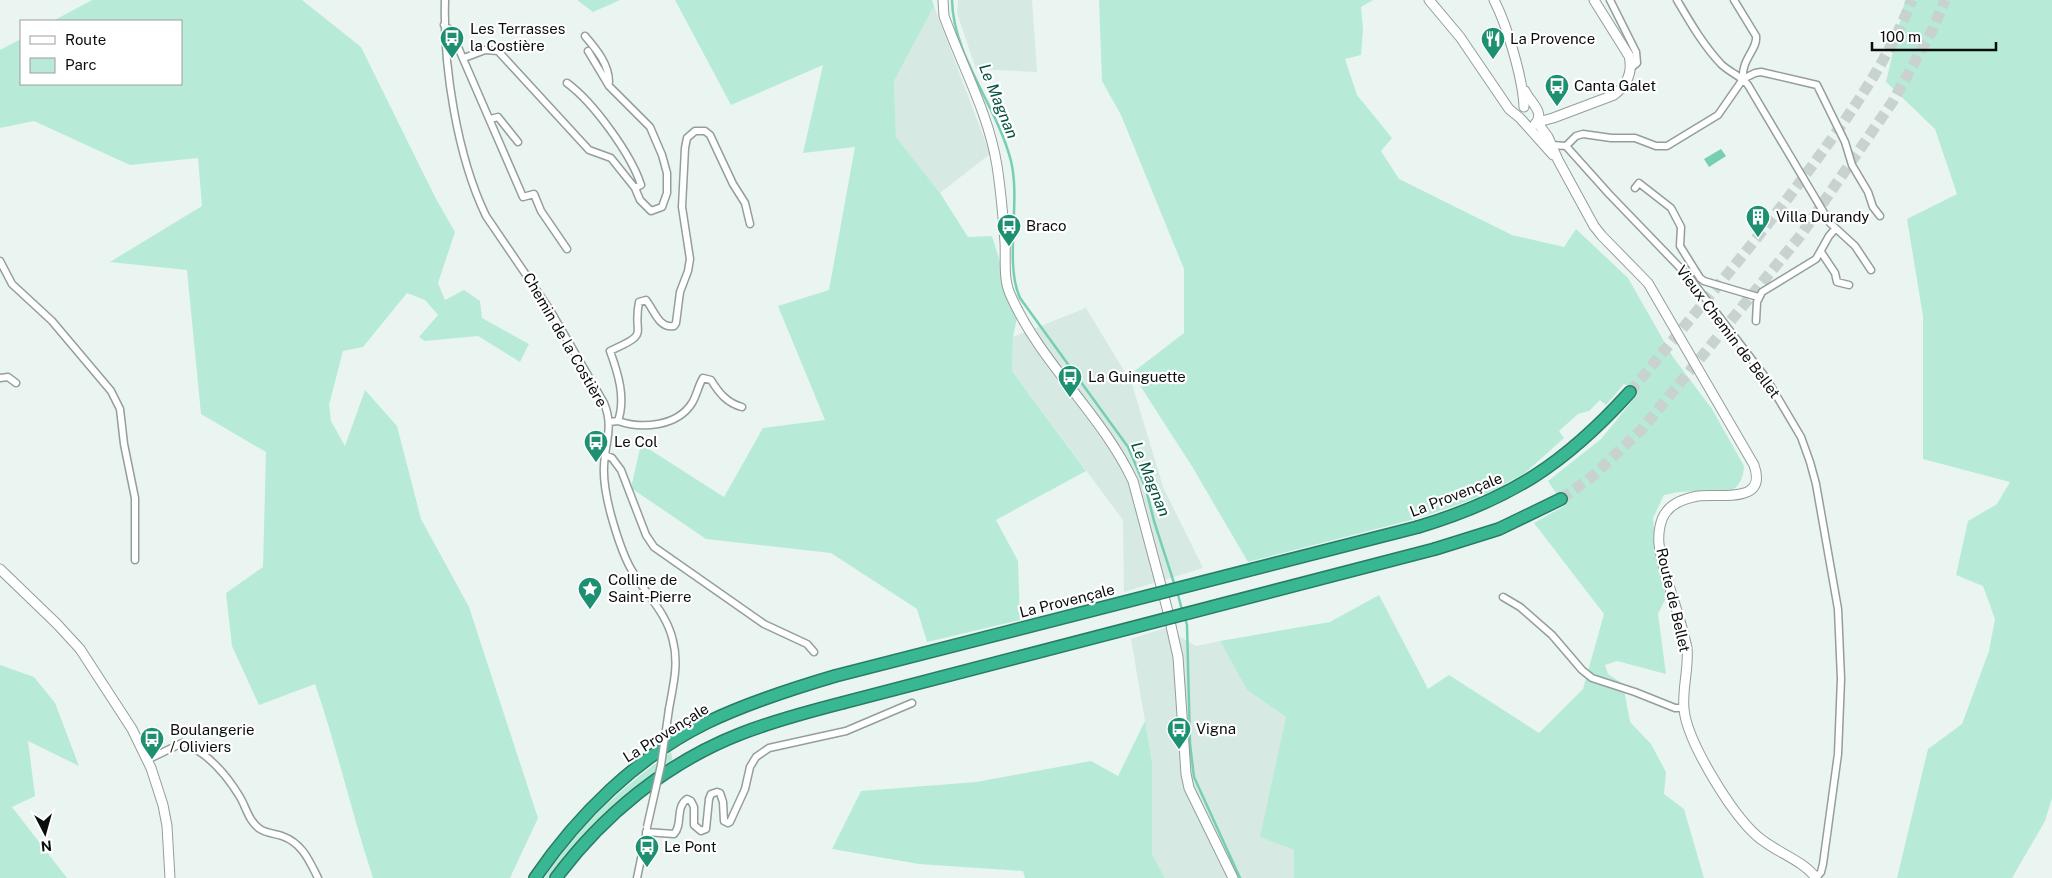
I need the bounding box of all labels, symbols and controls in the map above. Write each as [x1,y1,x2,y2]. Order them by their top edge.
legend [20,20,182,85]
place label: Les Terrasses la Costière [470,20,565,54]
scale bar [1872,20,1996,52]
bus stop icon: Les Terrasses la Costière [439,25,465,59]
restaurant icon: La Provence [1480,26,1506,60]
text: 100 m [1880,28,1921,45]
place label: La Provence [1510,30,1595,47]
text: Route [65,31,106,48]
text: Parc [65,56,97,73]
water label: Le Magnan [975,61,1022,141]
bus stop icon: Canta Galet [1544,73,1570,107]
place label: Canta Galet [1574,77,1656,94]
building icon: Villa Durandy [1745,204,1771,238]
place label: Villa Durandy [1776,208,1869,225]
bus stop icon: Braco [996,213,1022,247]
place label: Braco [1026,217,1067,234]
street label: Vieux Chemin de Bellet [1673,262,1784,401]
street label: Chemin de la Costière [520,270,611,410]
bus stop icon: La Guinguette [1057,364,1083,398]
place label: La Guinguette [1088,368,1186,385]
bus stop icon: Le Col [583,429,609,463]
place label: Le Col [614,433,658,450]
water label: Le Magnan [1127,439,1174,519]
street label: La Provençale [1407,469,1504,520]
street label: Route de Bellet [1653,546,1694,654]
place label: Colline de Saint-Pierre [608,571,691,605]
place icon: Colline de Saint-Pierre [577,576,603,610]
street label: La Provençale [1017,580,1116,621]
street label: La Provençale [620,700,712,766]
bus stop icon: Vigna [1166,716,1192,750]
place label: Vigna [1196,720,1236,737]
place label: Boulangerie / Oliviers [170,721,254,755]
bus stop icon: Boulangerie / Oliviers [139,726,165,760]
north arrow [20,808,70,858]
bus stop icon: Le Pont [634,834,660,868]
text: N [40,837,53,854]
place label: Le Pont [664,838,717,855]

